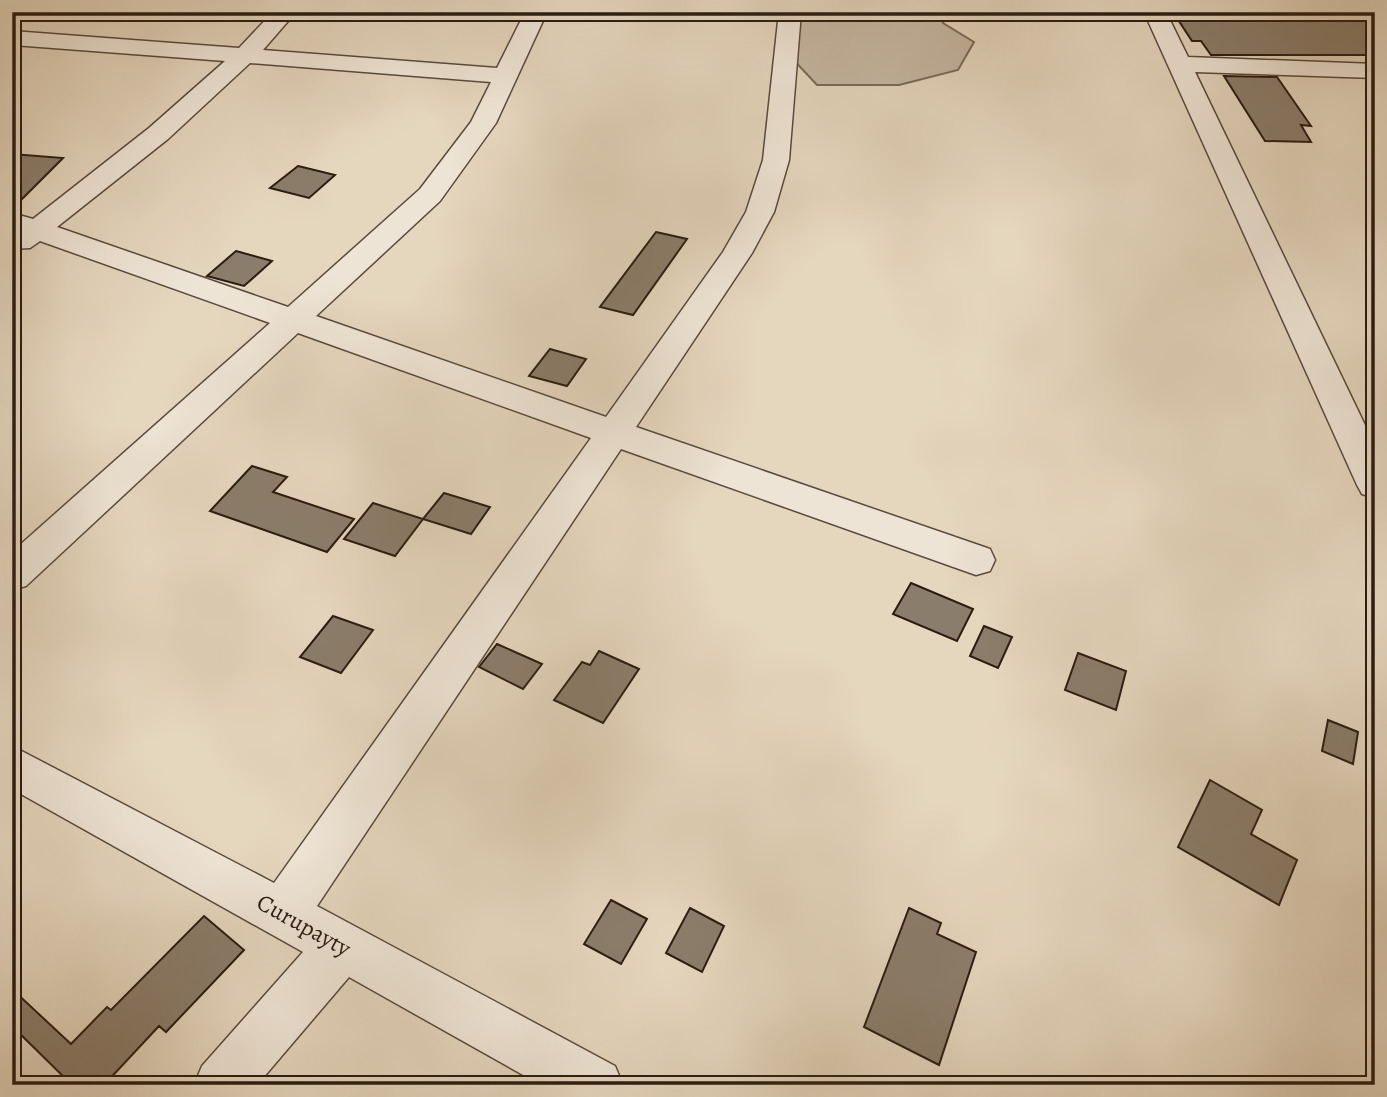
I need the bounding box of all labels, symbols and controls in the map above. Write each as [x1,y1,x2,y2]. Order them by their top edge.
street label: Curupayty [251,886,357,964]

